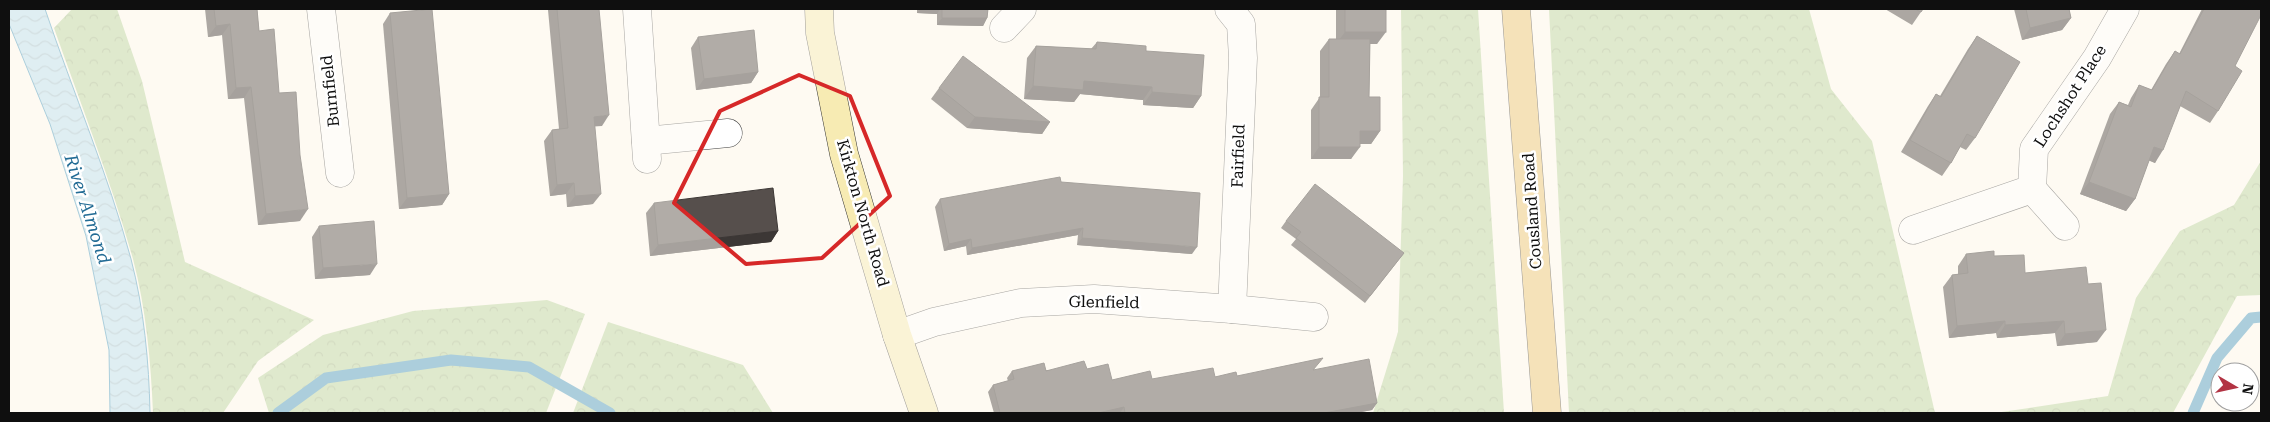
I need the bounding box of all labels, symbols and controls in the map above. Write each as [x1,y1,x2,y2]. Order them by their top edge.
street label: Lochshot Place [2030,41,2110,151]
street label: Burnfield [317,54,343,128]
street label: Fairfield [1227,124,1249,188]
street label: Kirkton North Road [833,137,893,289]
water label: River Almond [60,151,116,266]
street label: Cousland Road [1518,152,1546,270]
street label: Glenfield [1068,292,1140,312]
north arrow [2210,362,2260,412]
text: N [2239,382,2257,396]

